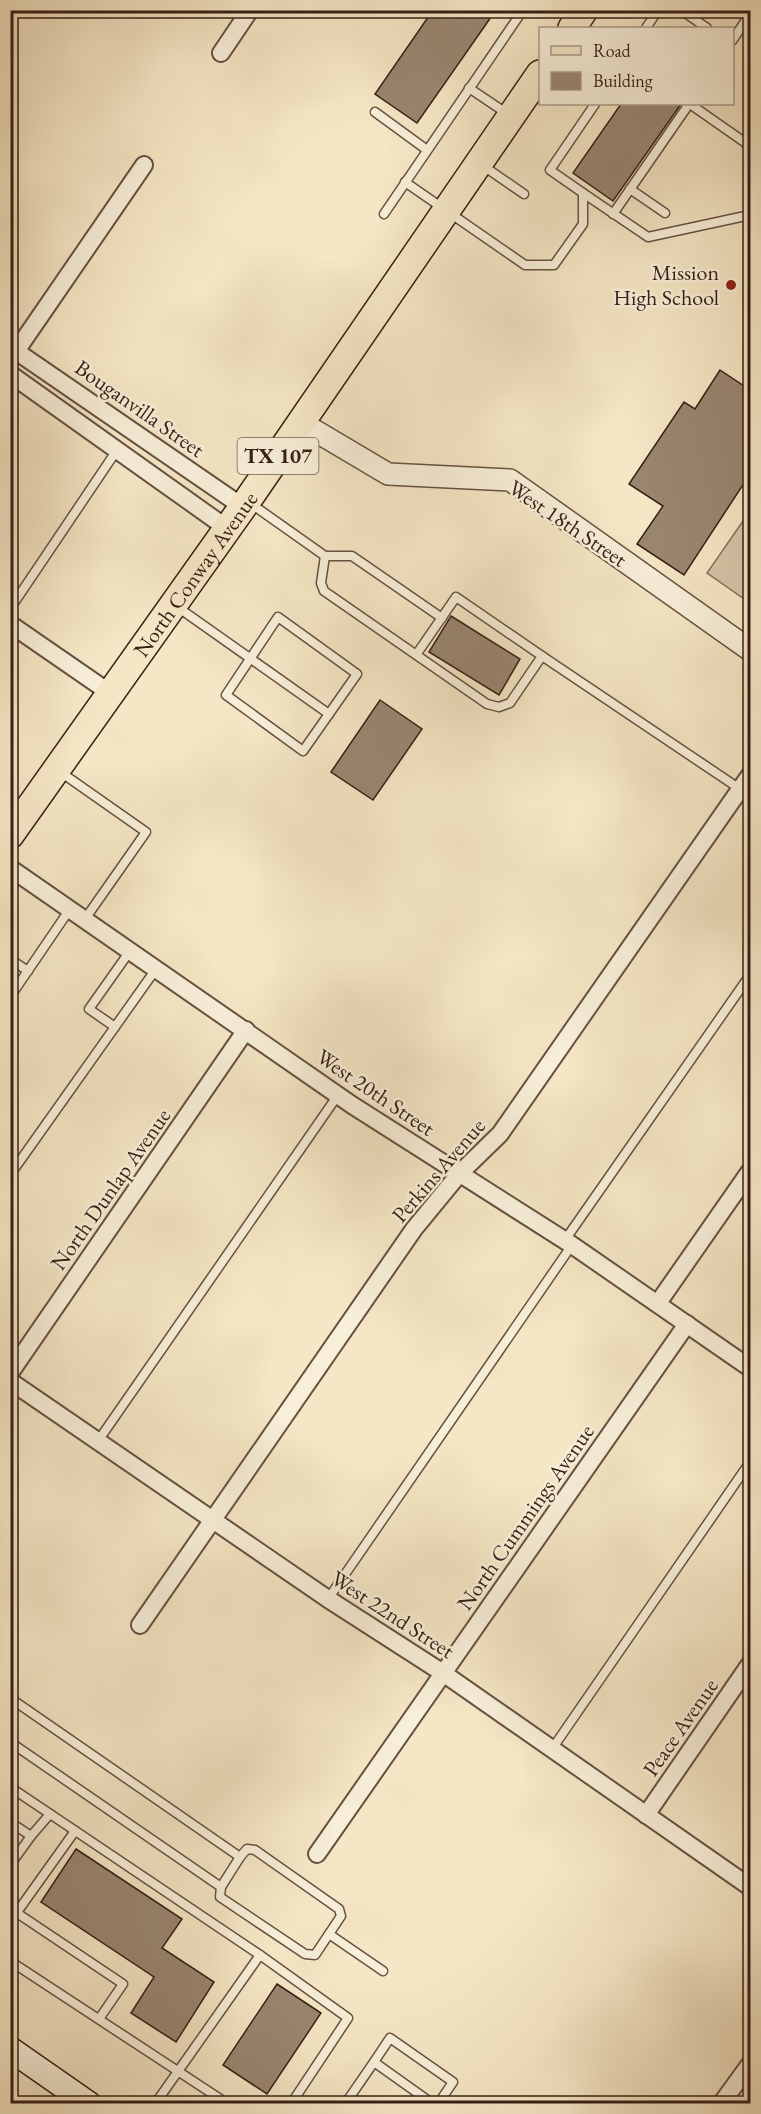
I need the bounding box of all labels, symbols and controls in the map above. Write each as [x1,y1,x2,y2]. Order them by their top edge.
legend [539,27,734,105]
text: Road [593,39,632,62]
text: Building [593,69,653,92]
place label: Mission High School [613,258,719,312]
marker: Mission High School [724,278,738,292]
street label: Bouganvilla Street [69,353,210,464]
road number: TX 107 [238,438,318,474]
street label: West 18th Street [503,473,633,574]
street label: North Conway Avenue [127,486,265,663]
street label: West 20th Street [311,1042,441,1143]
street label: North Dunlap Avenue [44,1102,177,1276]
street label: Perkins Avenue [385,1112,492,1229]
street label: North Cummings Avenue [450,1418,601,1616]
street label: West 22nd Street [325,1564,460,1665]
street label: Peace Avenue [636,1672,725,1782]

